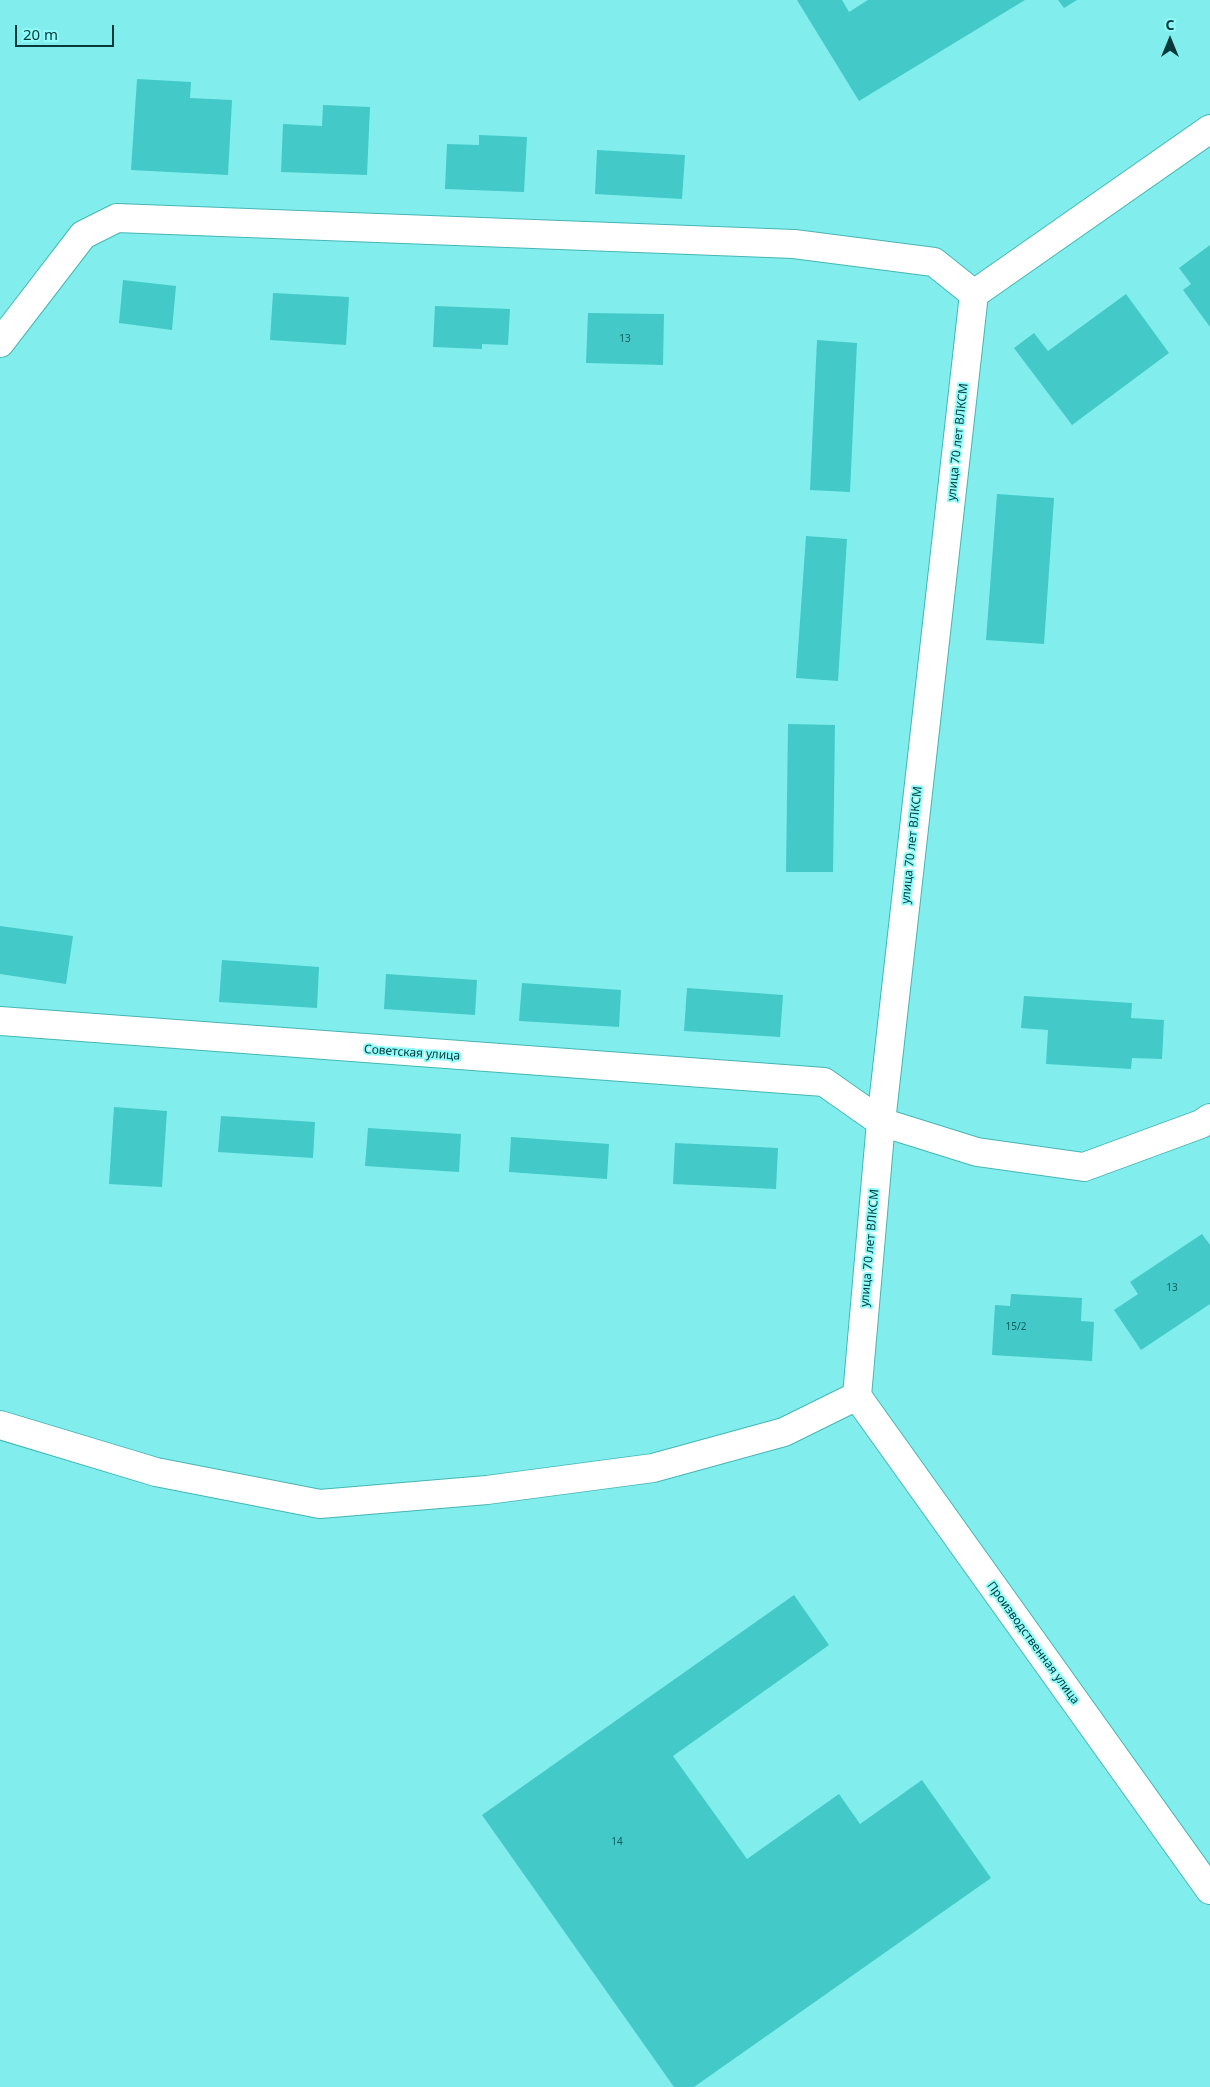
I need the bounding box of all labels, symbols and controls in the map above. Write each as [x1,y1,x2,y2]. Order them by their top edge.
scale bar [18,15,116,47]
north arrow [1145,15,1195,65]
text: С [1165,15,1175,34]
text: 20 m [23,24,58,44]
house number: 13 [619,333,631,345]
street label: улица 70 лет ВЛКСМ [945,382,971,502]
street label: улица 70 лет ВЛКСМ [899,785,925,905]
street label: Советская улица [363,1042,461,1064]
street label: улица 70 лет ВЛКСМ [858,1188,882,1308]
house number: 13 [1166,1282,1178,1294]
house number: 15/2 [1006,1321,1026,1333]
street label: Производственная улица [984,1579,1082,1707]
house number: 14 [611,1836,623,1848]

